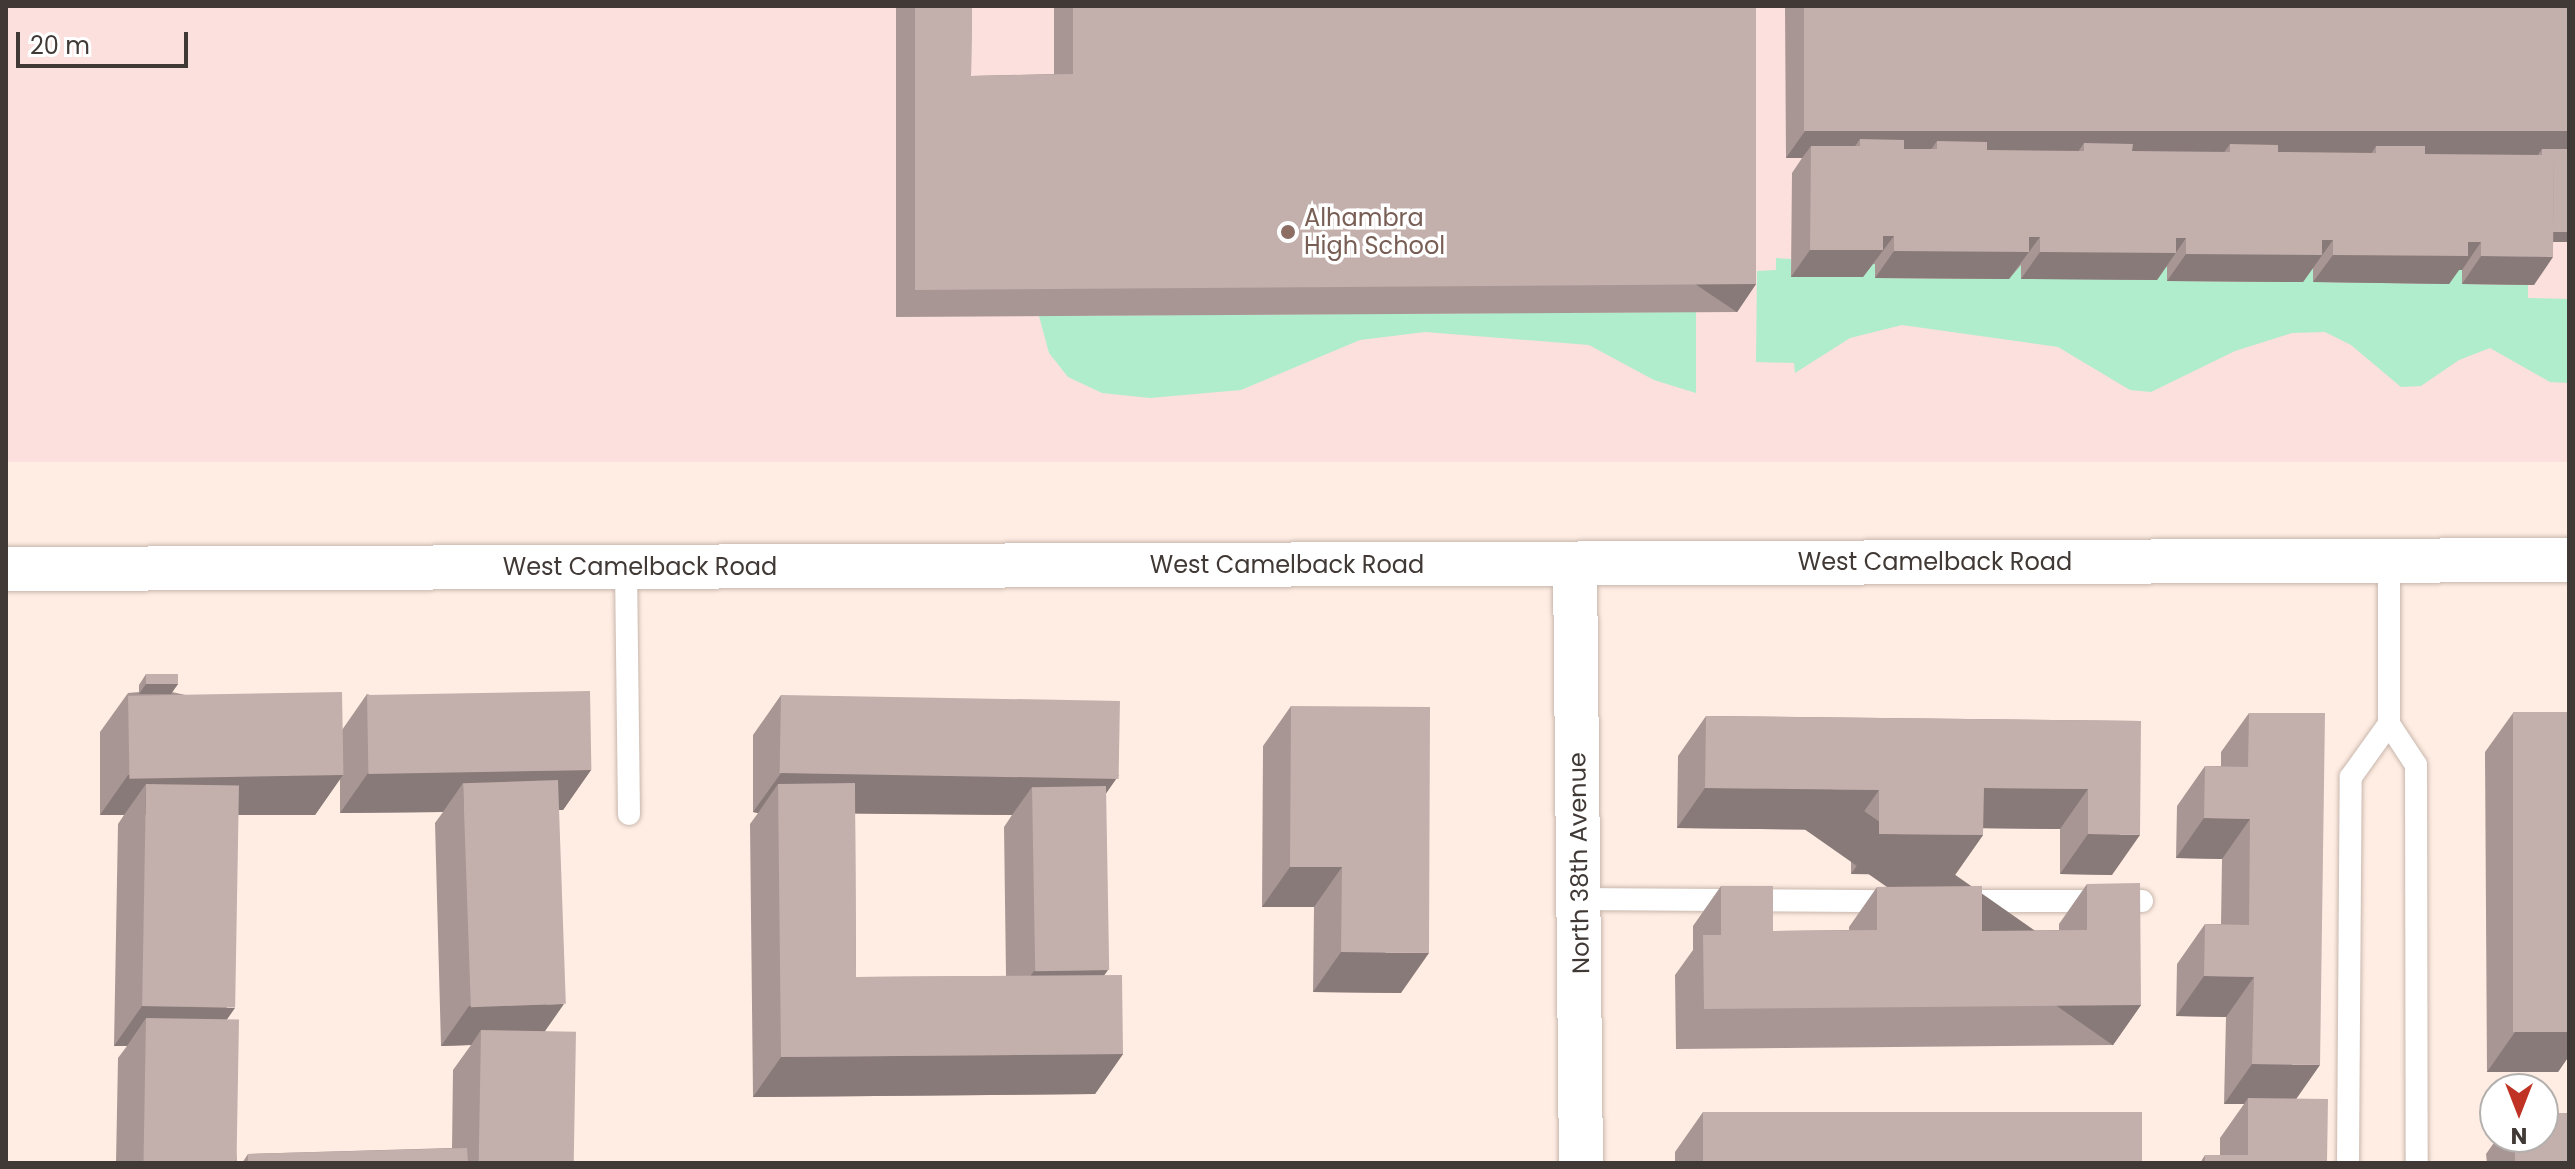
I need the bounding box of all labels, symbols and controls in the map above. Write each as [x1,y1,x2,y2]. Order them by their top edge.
scale bar [20,16,192,66]
text: 20 m [30,29,90,62]
place label: Alhambra High School [1304,204,1445,260]
marker: Alhambra High School [1279,223,1297,241]
street label: West Camelback Road [1798,548,2072,576]
street label: West Camelback Road [1150,551,1424,579]
street label: West Camelback Road [503,553,777,581]
street label: North 38th Avenue [1563,752,1595,974]
north arrow [2479,1073,2559,1153]
text: N [2511,1120,2527,1151]

